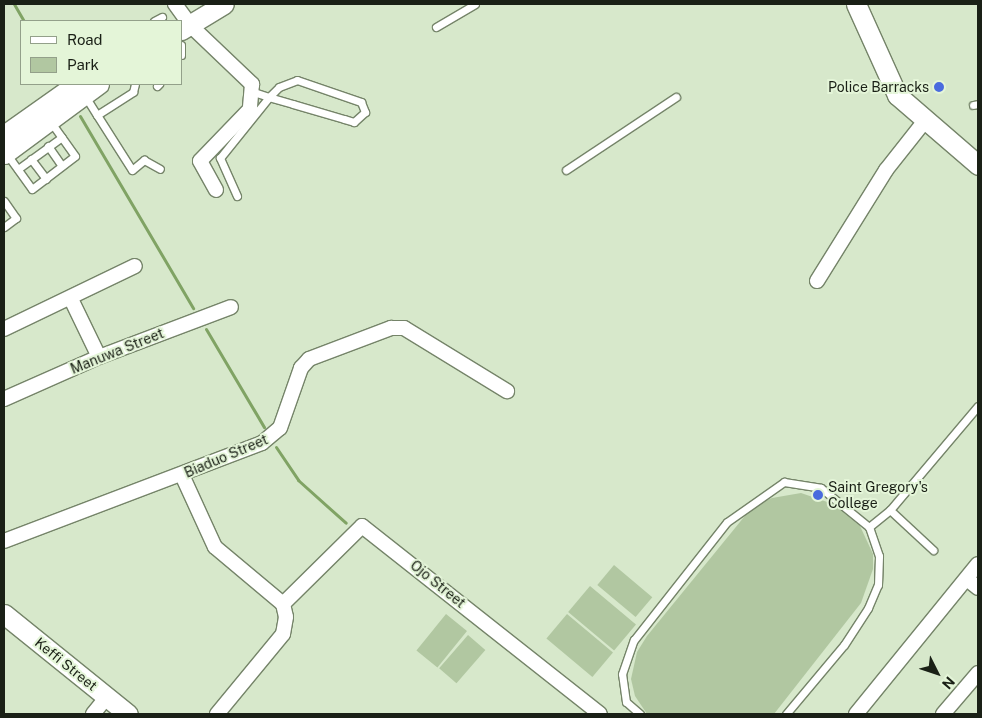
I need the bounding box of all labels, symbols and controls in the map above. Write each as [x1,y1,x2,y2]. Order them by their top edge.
legend [20,20,182,85]
text: Road [67,31,103,48]
text: Park [67,56,99,73]
place label: Police Barracks [828,79,929,95]
marker: Police Barracks [933,81,945,93]
street label: Manuwa Street [68,325,166,377]
street label: Biaduo Street [182,431,270,481]
place label: Saint Gregory's College [828,479,928,512]
marker: Saint Gregory's College [812,489,824,501]
street label: Ojo Street [407,557,469,611]
street label: Keffi Street [31,634,101,694]
north arrow [912,648,962,698]
text: N [939,673,958,692]

